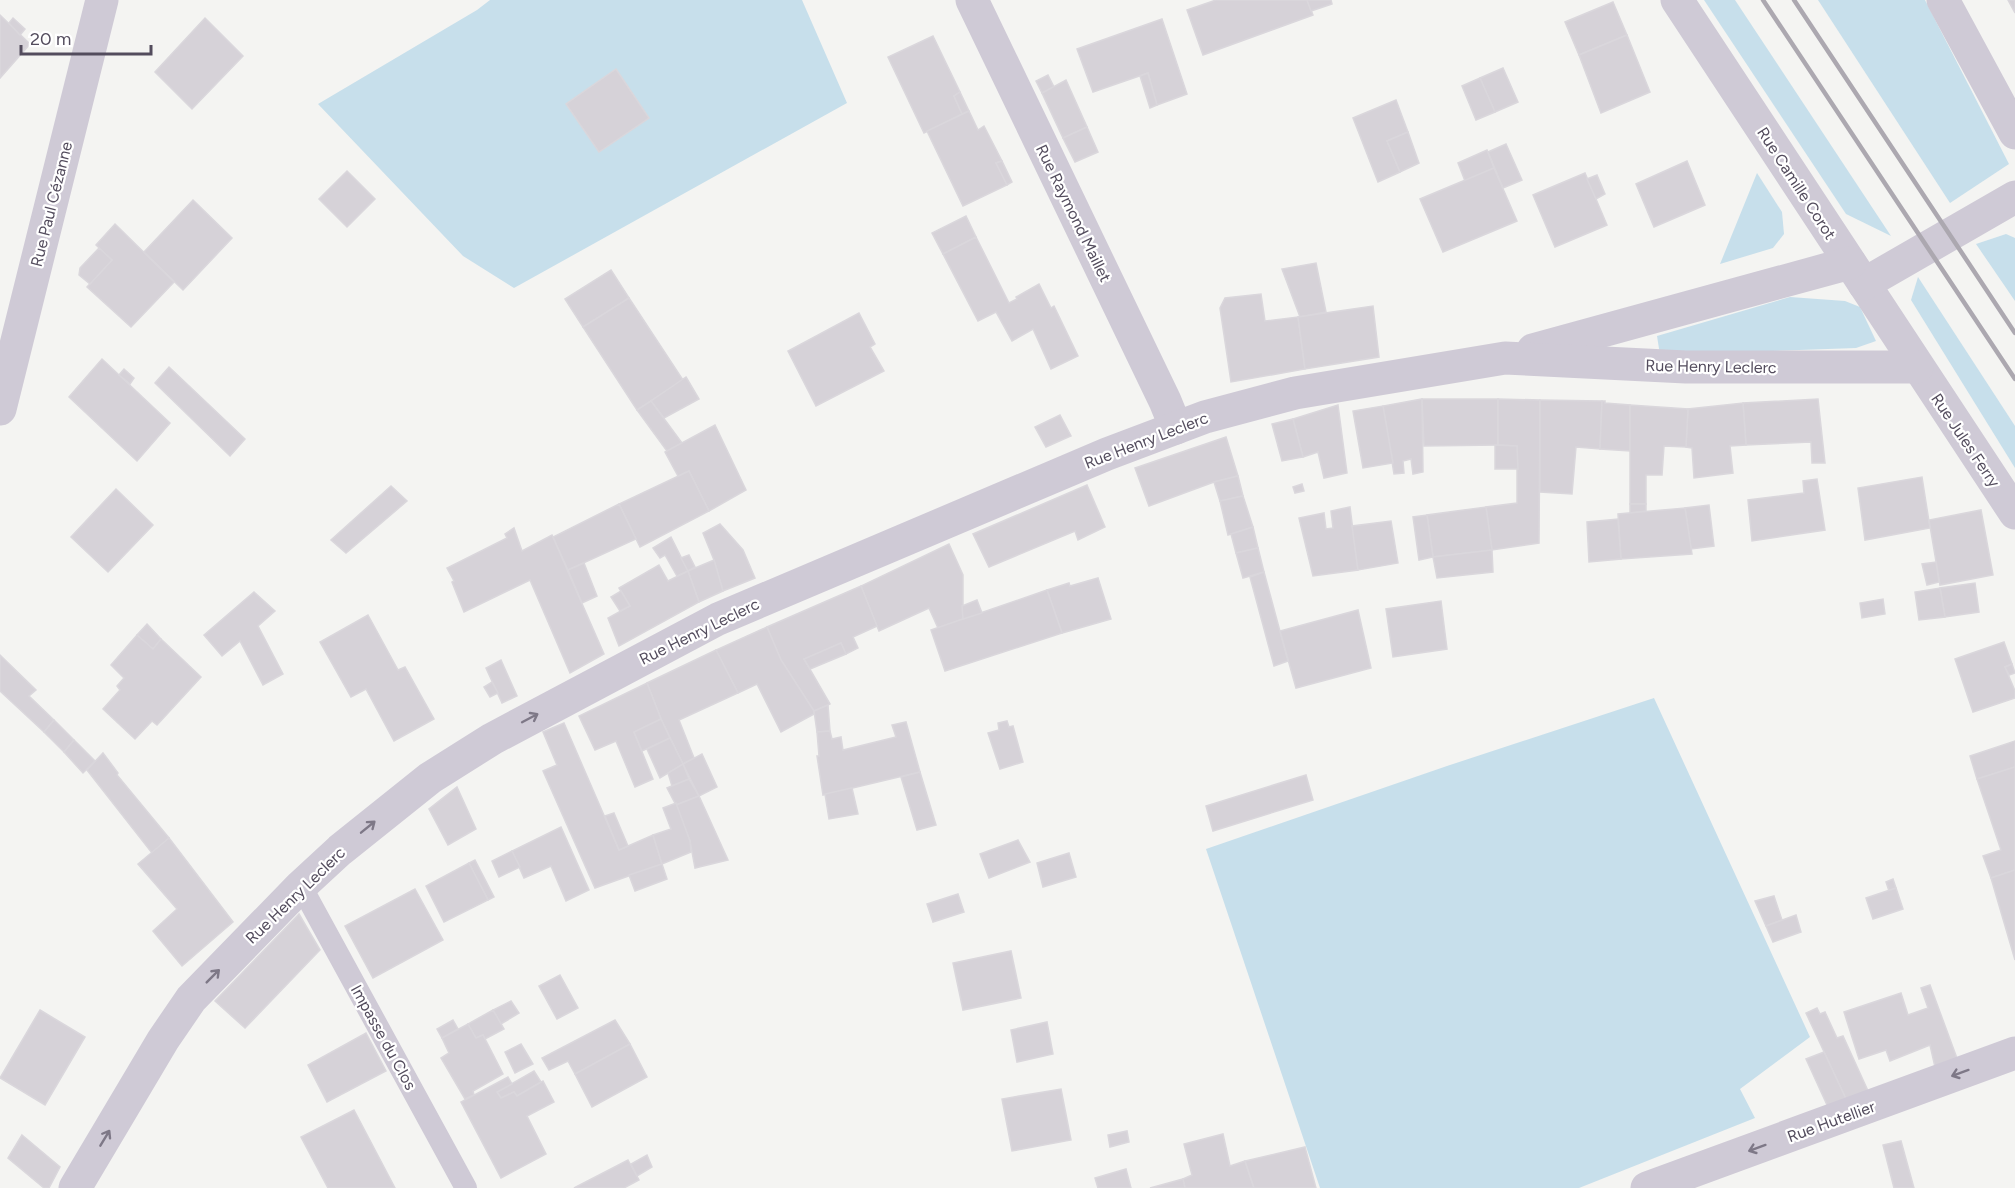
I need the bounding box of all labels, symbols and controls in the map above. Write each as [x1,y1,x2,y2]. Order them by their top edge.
scale bar [21,18,152,56]
text: 20 m [30,28,71,50]
street label: Rue Camille Corot [1753,124,1840,243]
street label: Rue Paul Cézanne [27,139,76,269]
street label: Rue Raymond Maillet [1032,141,1115,285]
street label: Rue Henry Leclerc [1645,356,1777,377]
street label: Rue Jules Ferry [1927,390,2004,491]
street label: Rue Henry Leclerc [1082,408,1211,473]
street label: Rue Henry Leclerc [636,594,763,669]
one-way arrow [521,712,538,724]
one-way arrow [360,820,376,833]
street label: Rue Henry Leclerc [242,843,349,948]
one-way arrow [205,968,220,983]
street label: Impasse du Clos [347,981,420,1093]
one-way arrow [1951,1069,1970,1080]
street label: Rue Hutellier [1785,1097,1878,1146]
one-way arrow [99,1130,111,1147]
one-way arrow [1748,1143,1767,1154]

